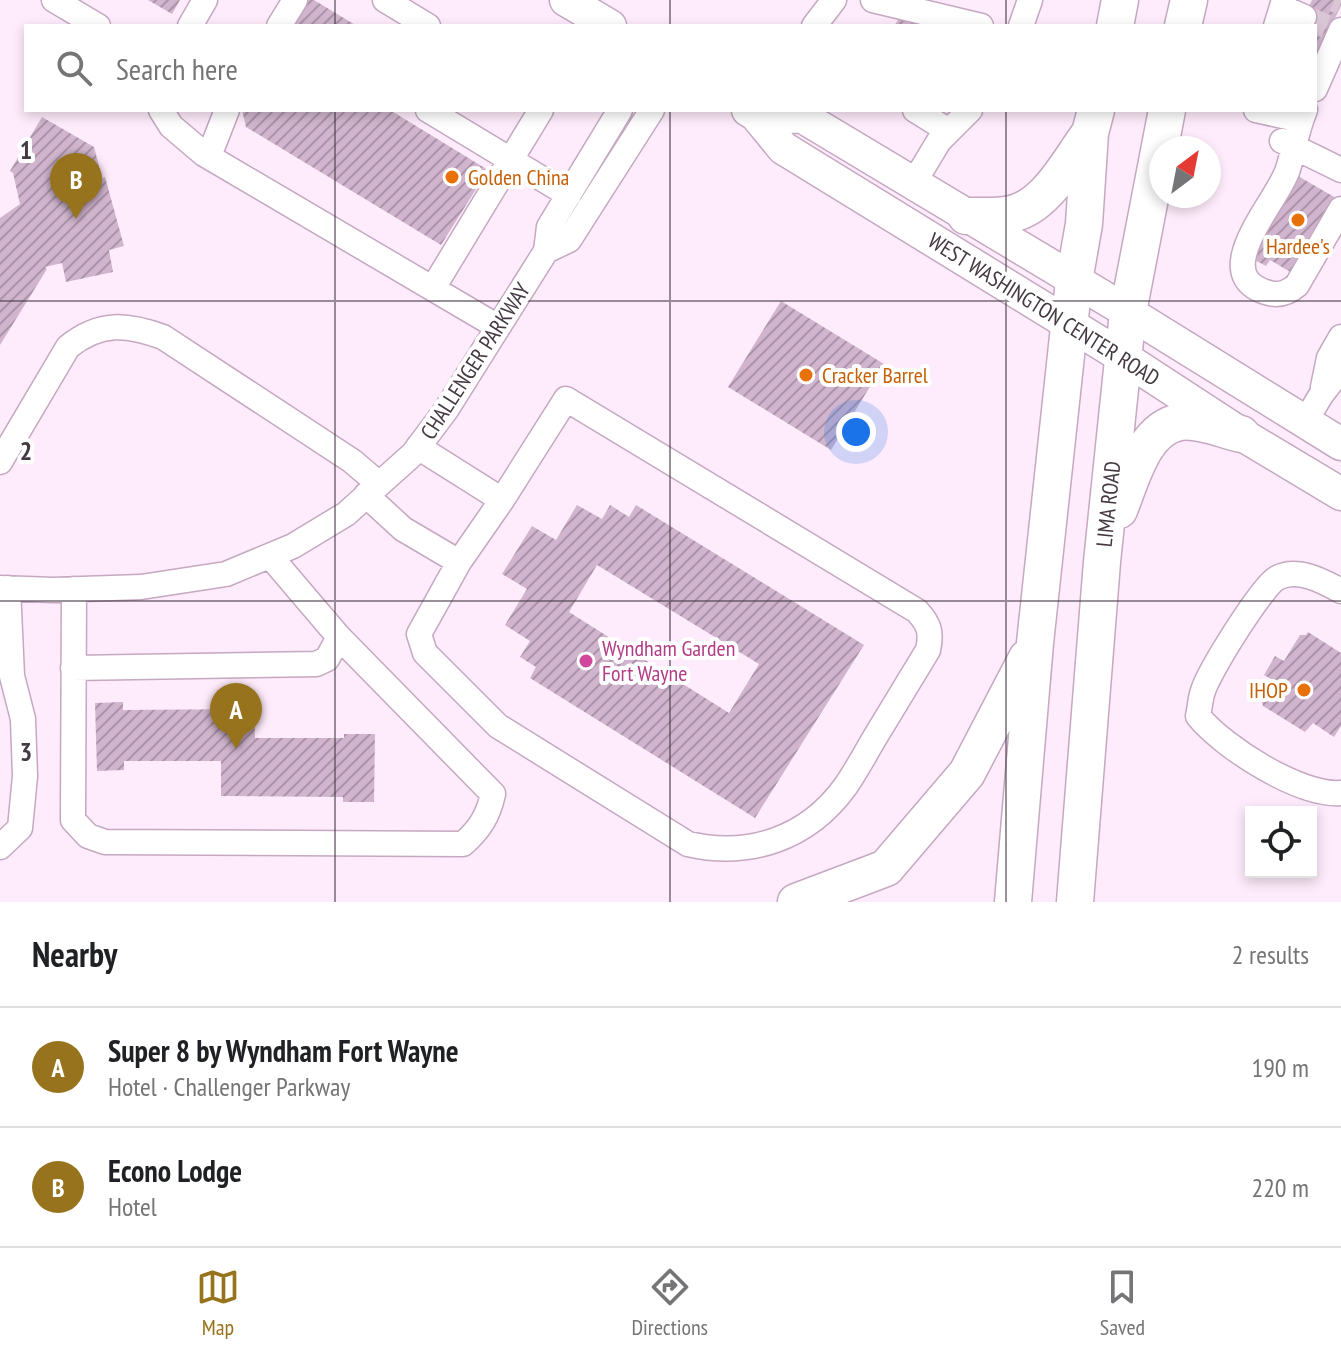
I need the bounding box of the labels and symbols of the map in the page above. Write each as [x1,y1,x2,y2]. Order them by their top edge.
text: 1 [20,133,32,166]
north arrow [1149,136,1221,208]
pin: B [50,153,102,219]
place label: Golden China [468,163,569,191]
marker: Golden China [443,168,461,186]
marker: Hardee's [1289,211,1307,229]
street label: WEST WASHINGTON CENTER ROAD [923,226,1165,392]
place label: Hardee's [1266,232,1330,260]
street label: CHALLENGER PARKWAY [414,277,536,445]
place label: Cracker Barrel [822,361,929,389]
marker: Cracker Barrel [797,366,815,384]
your location [836,412,876,452]
text: 2 [20,434,32,467]
street label: LIMA ROAD [1090,460,1126,548]
place label: Wyndham Garden Fort Wayne [602,634,735,687]
marker: Wyndham Garden Fort Wayne [577,652,595,670]
place label: IHOP [1249,676,1288,704]
marker: IHOP [1295,681,1313,699]
pin: A [210,683,262,749]
text: 3 [20,735,32,768]

